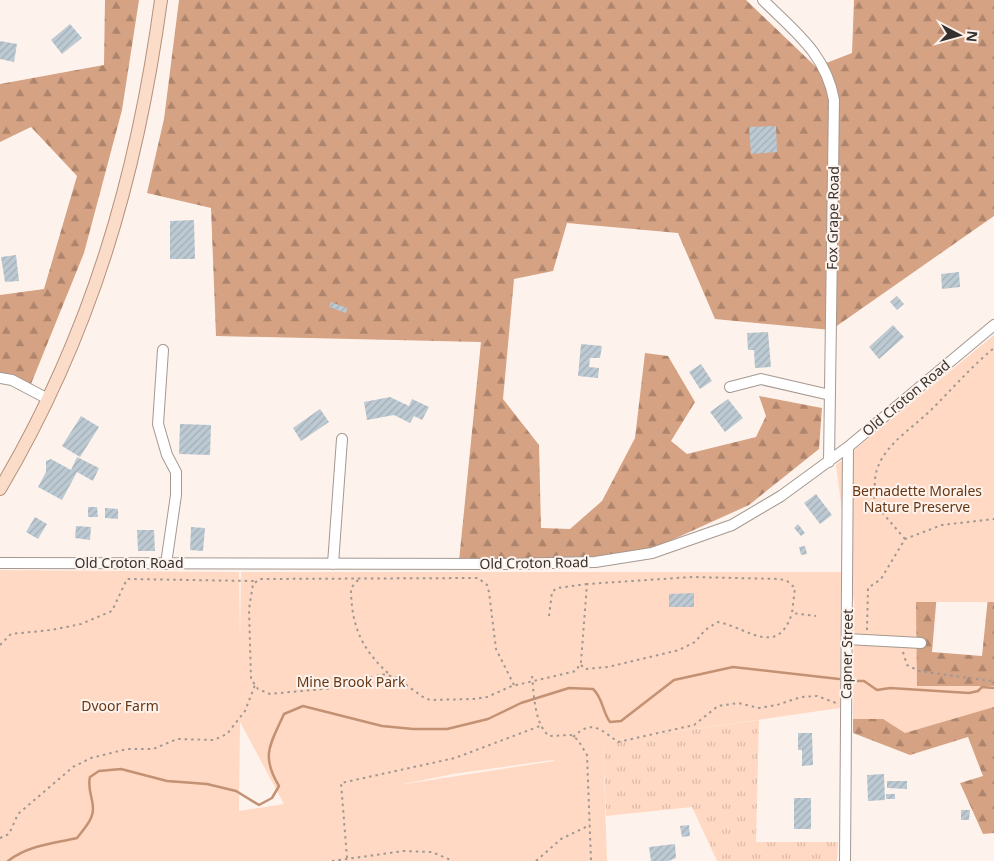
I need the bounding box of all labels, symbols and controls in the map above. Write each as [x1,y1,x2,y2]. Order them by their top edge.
north arrow [934,10,984,60]
text: N [962,30,982,43]
street label: Fox Grape Road [822,166,843,270]
street label: Old Croton Road [858,355,954,440]
park label: Bernadette Morales Nature Preserve [852,481,982,516]
street label: Old Croton Road [479,552,589,573]
street label: Old Croton Road [74,553,184,572]
street label: Capner Street [836,609,857,699]
park label: Mine Brook Park [297,672,406,691]
park label: Dvoor Farm [81,696,159,715]

